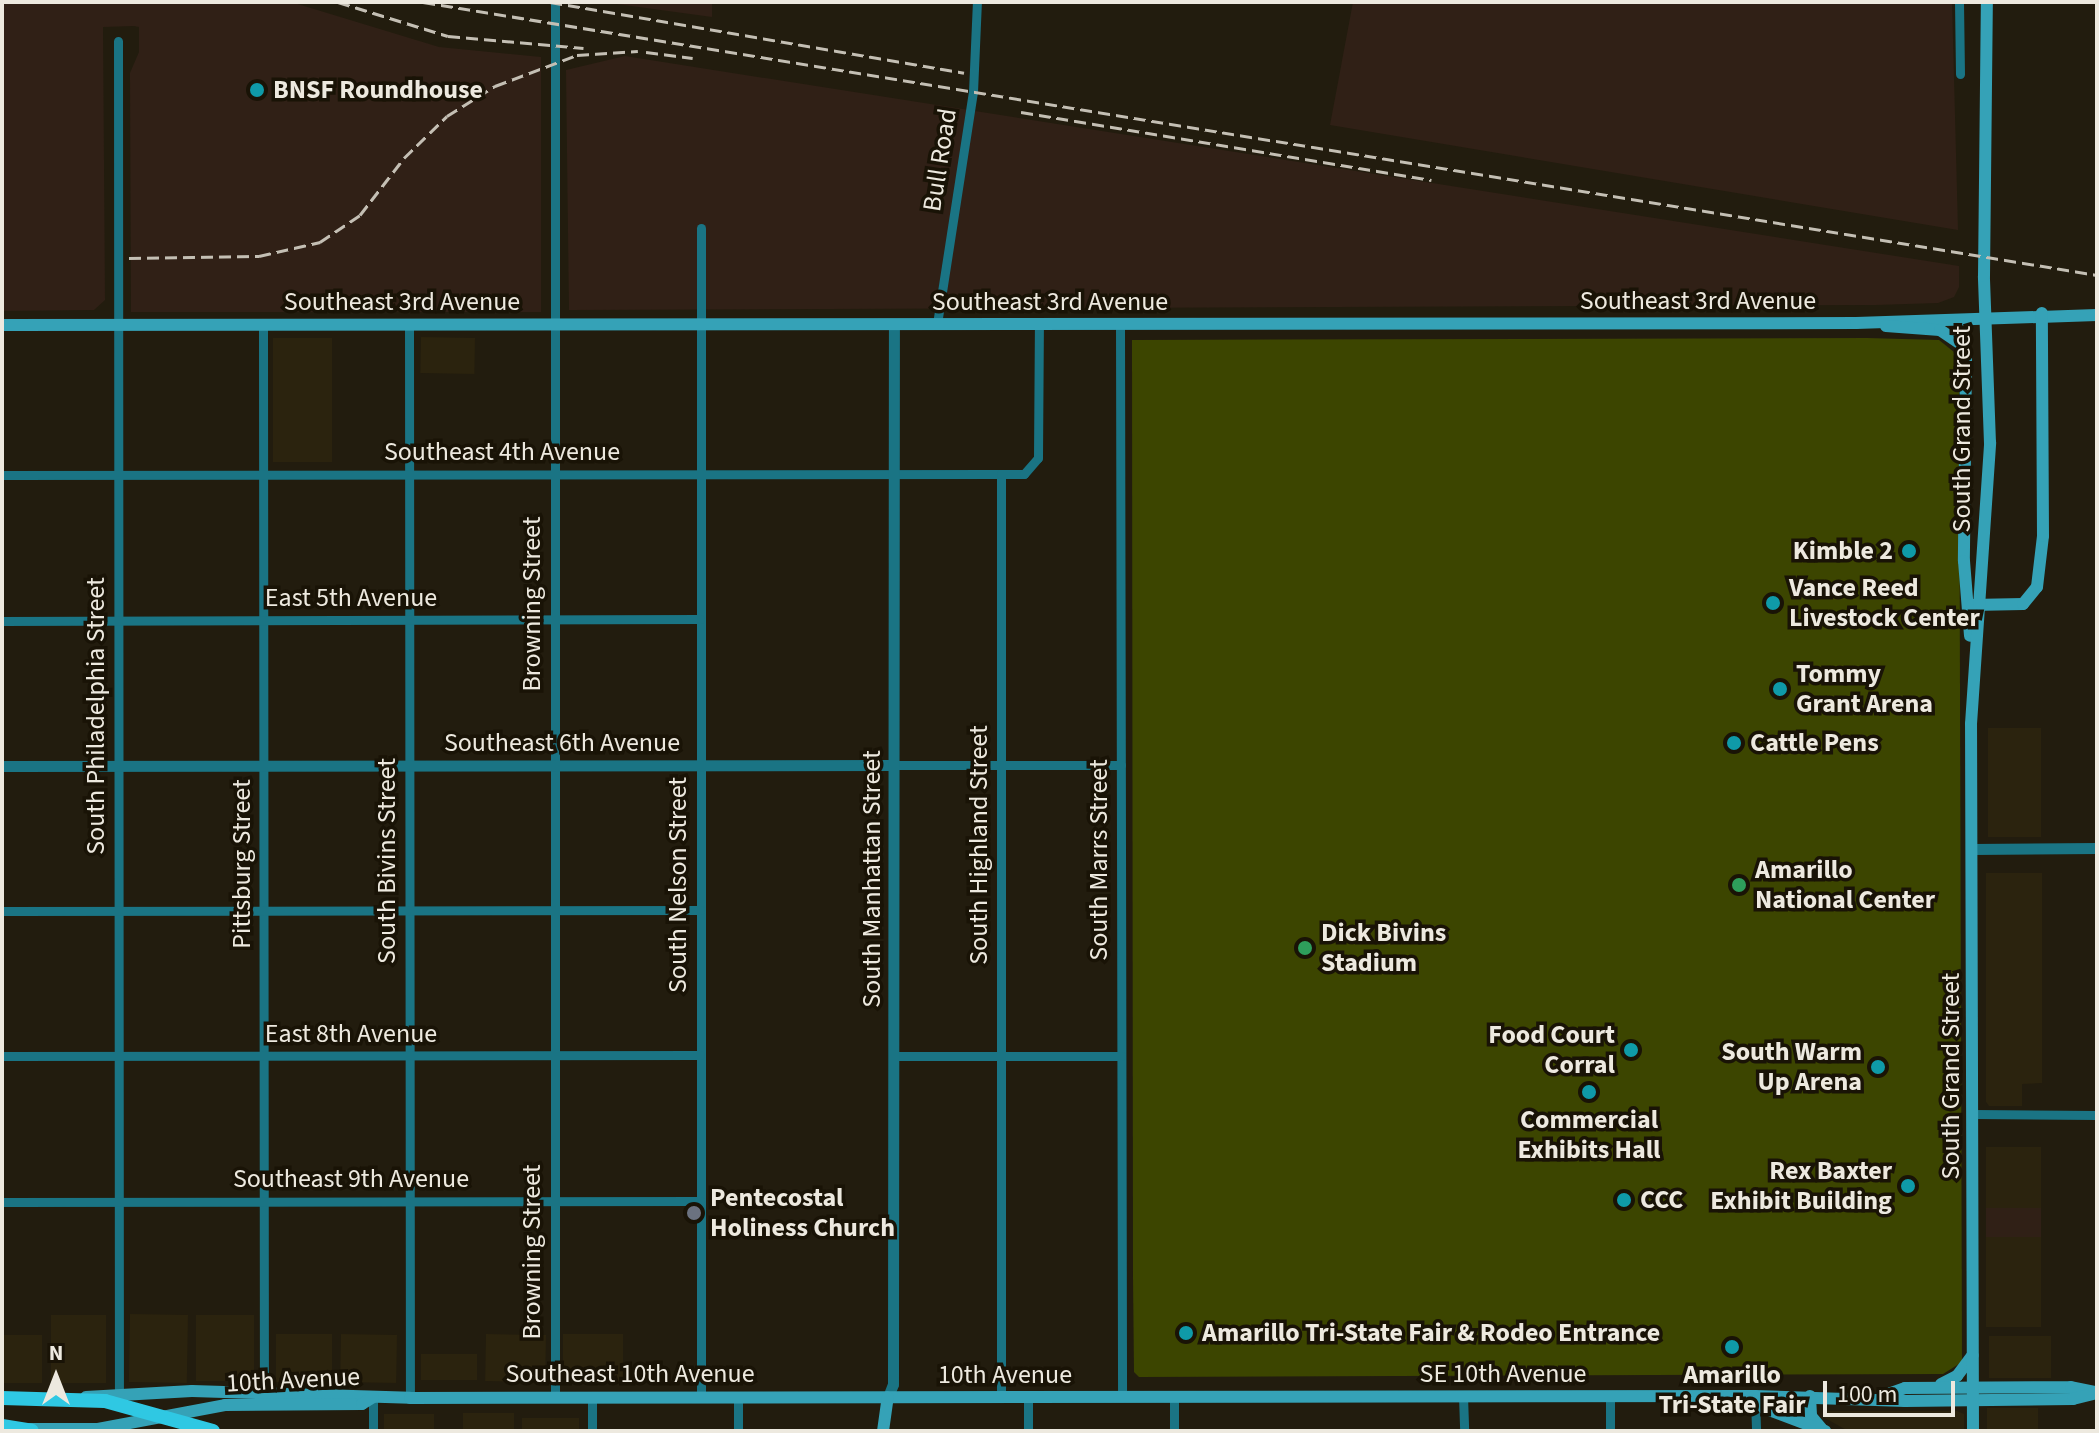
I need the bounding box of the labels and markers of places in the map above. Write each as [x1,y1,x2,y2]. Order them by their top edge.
place label: BNSF Roundhouse [273,74,483,106]
marker: BNSF Roundhouse [248,81,266,99]
place label: Kimble 2 [1793,535,1893,567]
marker: Kimble 2 [1900,542,1918,560]
place label: Vance Reed Livestock Center [1789,572,1980,634]
marker: Vance Reed Livestock Center [1764,594,1782,612]
place label: Tommy Grant Arena [1796,658,1933,720]
marker: Tommy Grant Arena [1771,680,1789,698]
place label: Cattle Pens [1750,727,1879,759]
marker: Cattle Pens [1725,734,1743,752]
place label: Amarillo National Center [1755,854,1935,916]
marker: Amarillo National Center [1730,876,1748,894]
place label: Dick Bivins Stadium [1321,917,1446,978]
marker: Dick Bivins Stadium [1296,939,1314,957]
place label: Food Court Corral [1488,1019,1615,1080]
place label: South Warm Up Arena [1721,1036,1862,1098]
marker: Food Court Corral [1622,1041,1640,1059]
marker: South Warm Up Arena [1869,1058,1887,1076]
marker: Commercial Exhibits Hall [1580,1083,1598,1101]
place label: Commercial Exhibits Hall [1517,1104,1661,1166]
place label: Rex Baxter Exhibit Building [1710,1155,1892,1216]
marker: Rex Baxter Exhibit Building [1899,1177,1917,1195]
place label: Pentecostal Holiness Church [710,1182,895,1244]
place label: CCC [1640,1184,1683,1216]
marker: CCC [1615,1191,1633,1209]
marker: Pentecostal Holiness Church [685,1204,703,1222]
place label: Amarillo Tri-State Fair & Rodeo Entrance [1202,1317,1660,1349]
marker: Amarillo Tri-State Fair & Rodeo Entrance [1177,1324,1195,1342]
marker: Amarillo Tri-State Fair [1723,1338,1741,1356]
place label: Amarillo Tri-State Fair [1658,1359,1806,1420]

